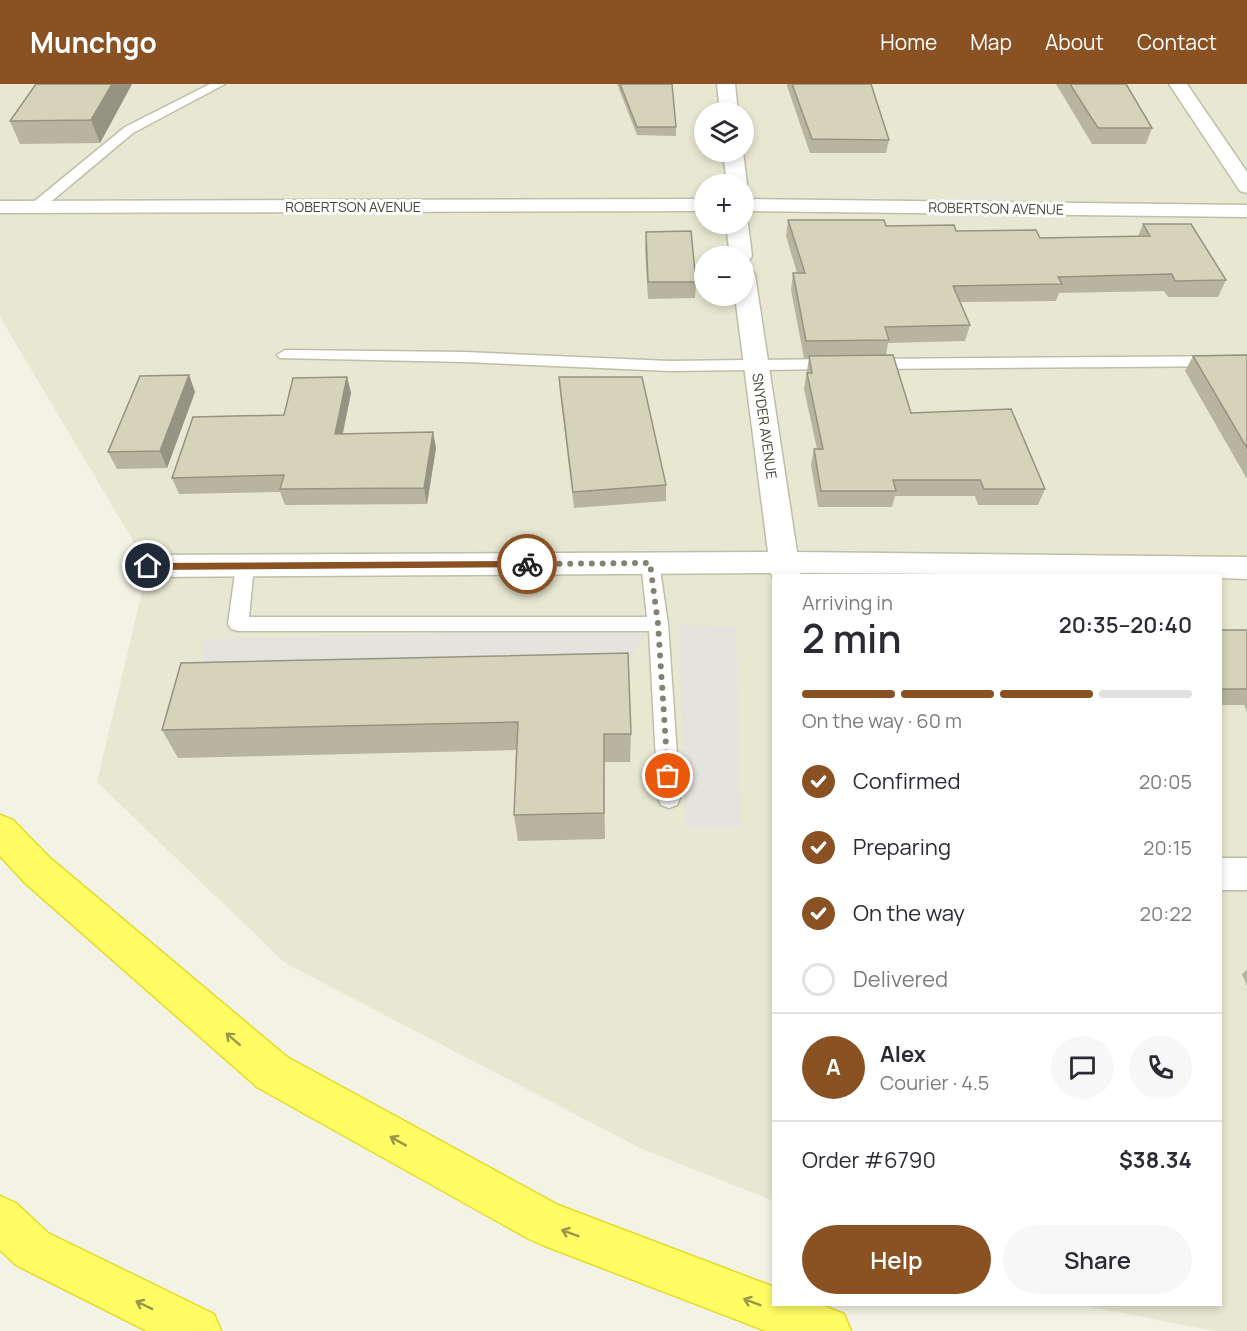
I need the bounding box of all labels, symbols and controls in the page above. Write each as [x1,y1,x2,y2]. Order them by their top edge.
text: Munchgo [30,23,157,61]
text: Home [880,28,937,56]
text: Map [970,28,1012,56]
text: About [1045,28,1104,56]
text: Contact [1137,28,1217,56]
map controls [694,102,754,306]
button: layers [694,102,754,162]
button: + [694,174,754,234]
street label: ROBERTSON AVENUE [285,197,421,216]
street label: ROBERTSON AVENUE [928,197,1064,219]
button: − [694,246,754,306]
street label: SNYDER AVENUE [748,372,782,480]
courier [497,534,557,594]
pin [122,540,173,591]
icon: bike [511,548,544,581]
icon: home [131,549,164,582]
text: Arriving in [802,589,893,616]
text: 20:35–20:40 [1059,610,1192,640]
text: 2 min [802,611,901,665]
text: On the way · 60 m [802,707,962,734]
pin [642,750,693,801]
icon: bag [651,759,684,792]
icon: check [802,765,835,798]
text: Confirmed [853,766,961,796]
text: 20:05 [1139,768,1192,795]
icon: check [802,831,835,864]
text: Preparing [853,832,951,862]
text: 20:15 [1143,834,1192,861]
icon: check [802,897,835,930]
text: On the way [853,898,965,928]
text: 20:22 [1140,900,1192,927]
text: Delivered [853,964,948,994]
one-way arrow [225,1032,241,1045]
button: chat [1051,1036,1114,1099]
button: phone [1129,1036,1192,1099]
text: Alex [880,1039,926,1069]
text: A [826,1052,841,1082]
text: Courier · 4.5 [880,1069,989,1096]
one-way arrow [390,1135,407,1147]
text: Order #6790 [802,1145,936,1175]
text: $38.34 [1119,1145,1192,1175]
button: Help [802,1225,991,1294]
button: Share [1003,1225,1192,1294]
one-way arrow [562,1226,580,1237]
one-way arrow [744,1296,762,1307]
one-way arrow [136,1299,154,1310]

